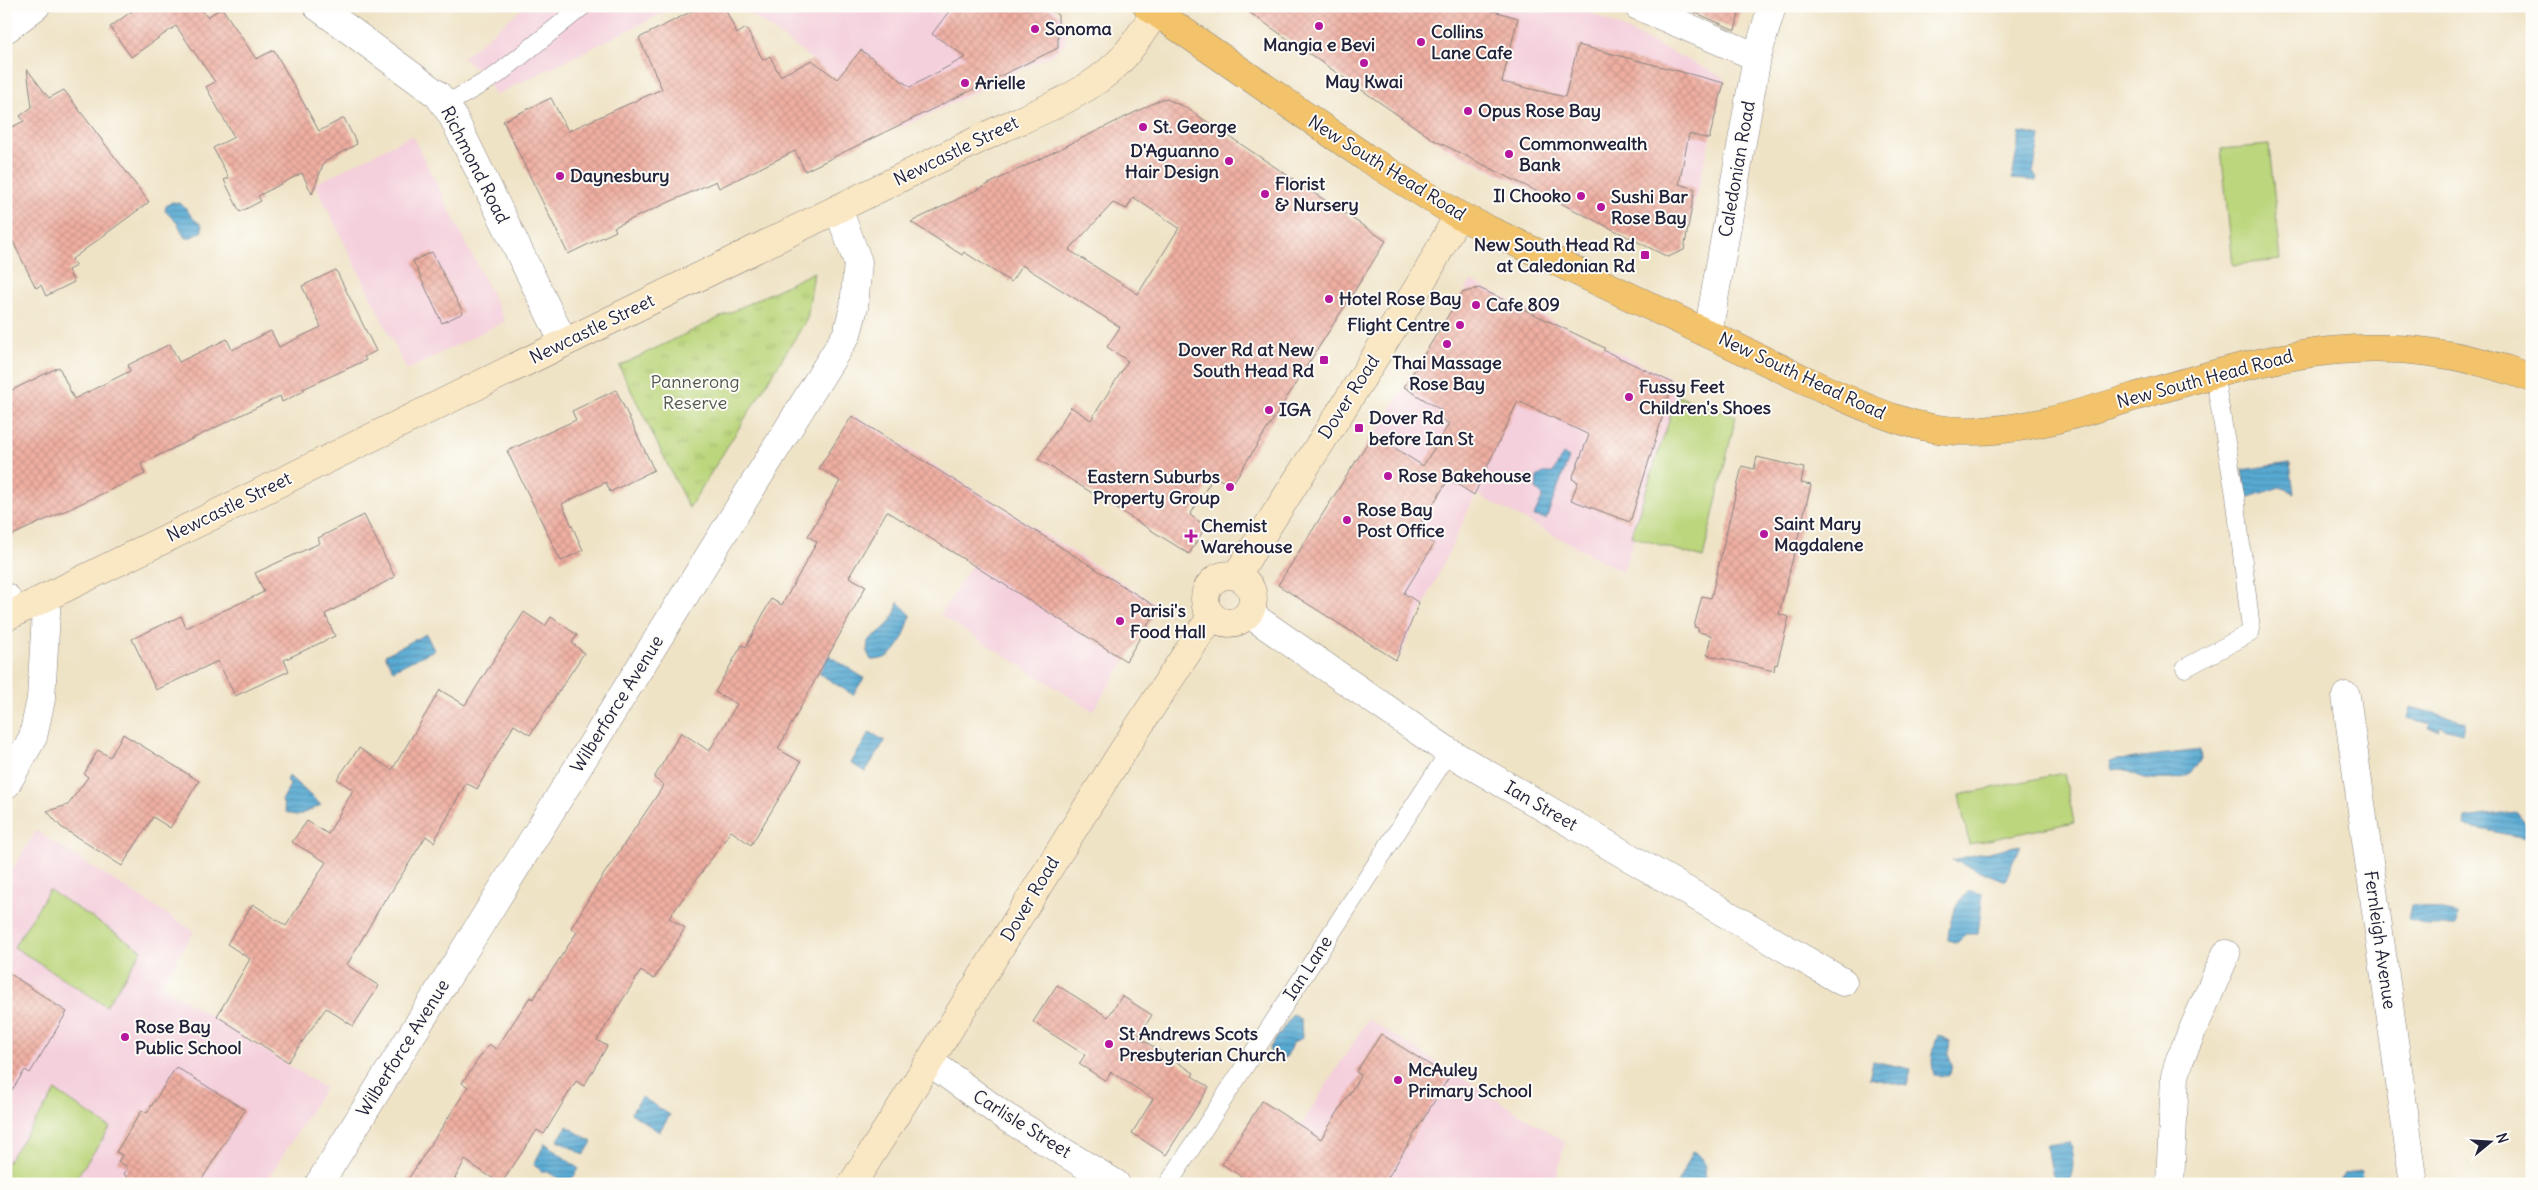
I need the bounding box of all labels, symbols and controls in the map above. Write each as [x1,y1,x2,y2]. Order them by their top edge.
place label: Sonoma [1045,17,1112,40]
marker: Mangia e Bevi [1313,20,1325,32]
place label: Collins Lane Cafe [1431,20,1513,64]
marker: Sonoma [1029,23,1041,35]
place label: Mangia e Bevi [1263,33,1375,56]
marker: Collins Lane Cafe [1415,36,1427,48]
marker: May Kwai [1358,57,1370,69]
place label: May Kwai [1325,70,1403,93]
place label: Arielle [975,71,1026,94]
marker: Arielle [959,77,971,89]
place label: Opus Rose Bay [1478,99,1601,122]
street label: Caledonian Road [1713,99,1760,239]
street label: Richmond Road [436,102,515,228]
marker: Opus Rose Bay [1462,105,1474,117]
street label: Newcastle Street [890,110,1022,191]
street label: New South Head Road [1304,110,1471,226]
place label: St. George [1153,115,1237,138]
marker: St. George [1137,121,1149,133]
place label: Commonwealth Bank [1519,132,1648,176]
place label: D'Aguanno Hair Design [1125,139,1220,183]
marker: Commonwealth Bank [1503,148,1515,160]
marker: D'Aguanno Hair Design [1223,155,1235,167]
place label: Daynesbury [570,164,670,187]
marker: Daynesbury [554,170,566,182]
place label: Florist & Nursery [1275,172,1359,216]
place label: Il Chooko [1493,184,1571,207]
place label: Sushi Bar Rose Bay [1611,185,1688,229]
marker: Florist & Nursery [1259,188,1271,200]
marker: Il Chooko [1575,190,1587,202]
marker: Sushi Bar Rose Bay [1595,201,1607,213]
place label: New South Head Rd at Caledonian Rd [1474,233,1635,277]
marker: New South Head Rd at Caledonian Rd [1639,249,1651,261]
place label: Hotel Rose Bay [1339,287,1462,310]
street label: Newcastle Street [526,288,658,369]
marker: Hotel Rose Bay [1323,293,1335,305]
place label: Cafe 809 [1486,293,1560,316]
marker: Cafe 809 [1470,299,1482,311]
place label: Flight Centre [1347,313,1450,336]
marker: Flight Centre [1454,319,1466,331]
street label: New South Head Road [1715,327,1890,425]
place label: Dover Rd at New South Head Rd [1178,338,1315,382]
marker: Thai Massage Rose Bay [1441,338,1453,350]
street label: New South Head Road [2114,344,2296,413]
street label: Dover Road [1313,350,1384,443]
place label: Thai Massage Rose Bay [1392,351,1502,395]
marker: Dover Rd at New South Head Rd [1318,354,1330,366]
park label: Pannerong Reserve [651,370,739,414]
place label: Fussy Feet Children's Shoes [1639,375,1771,419]
marker: Fussy Feet Children's Shoes [1623,391,1635,403]
place label: IGA [1279,398,1312,421]
marker: IGA [1263,404,1275,416]
place label: Dover Rd before Ian St [1369,406,1474,450]
marker: Dover Rd before Ian St [1353,422,1365,434]
place label: Rose Bakehouse [1398,464,1532,487]
place label: Eastern Suburbs Property Group [1087,465,1220,509]
street label: Newcastle Street [163,466,295,547]
marker: Rose Bakehouse [1382,470,1394,482]
marker: Eastern Suburbs Property Group [1224,481,1236,493]
place label: Rose Bay Post Office [1357,498,1445,542]
place label: Saint Mary Magdalene [1774,512,1864,556]
place label: Chemist Warehouse [1201,514,1293,558]
marker: Rose Bay Post Office [1341,514,1353,526]
marker: Saint Mary Magdalene [1758,528,1770,540]
marker: Chemist Warehouse [1185,530,1197,542]
place label: Parisi's Food Hall [1130,599,1206,643]
marker: Parisi's Food Hall [1114,615,1126,627]
street label: Wilberforce Avenue [565,631,668,777]
street label: Ian Street [1501,775,1582,836]
street label: Dover Road [995,852,1064,945]
street label: Fernleigh Avenue [2359,869,2402,1011]
street label: Ian Lane [1278,931,1337,1004]
street label: Wilberforce Avenue [351,975,454,1121]
place label: Rose Bay Public School [135,1015,242,1059]
place label: St Andrews Scots Presbyterian Church [1119,1022,1287,1066]
marker: Rose Bay Public School [119,1031,131,1043]
marker: St Andrews Scots Presbyterian Church [1103,1038,1115,1050]
place label: McAuley Primary School [1408,1058,1532,1102]
marker: McAuley Primary School [1392,1074,1404,1086]
street label: Carlisle Street [969,1084,1076,1163]
north arrow [2466,1118,2516,1168]
text: N [2492,1131,2512,1145]

